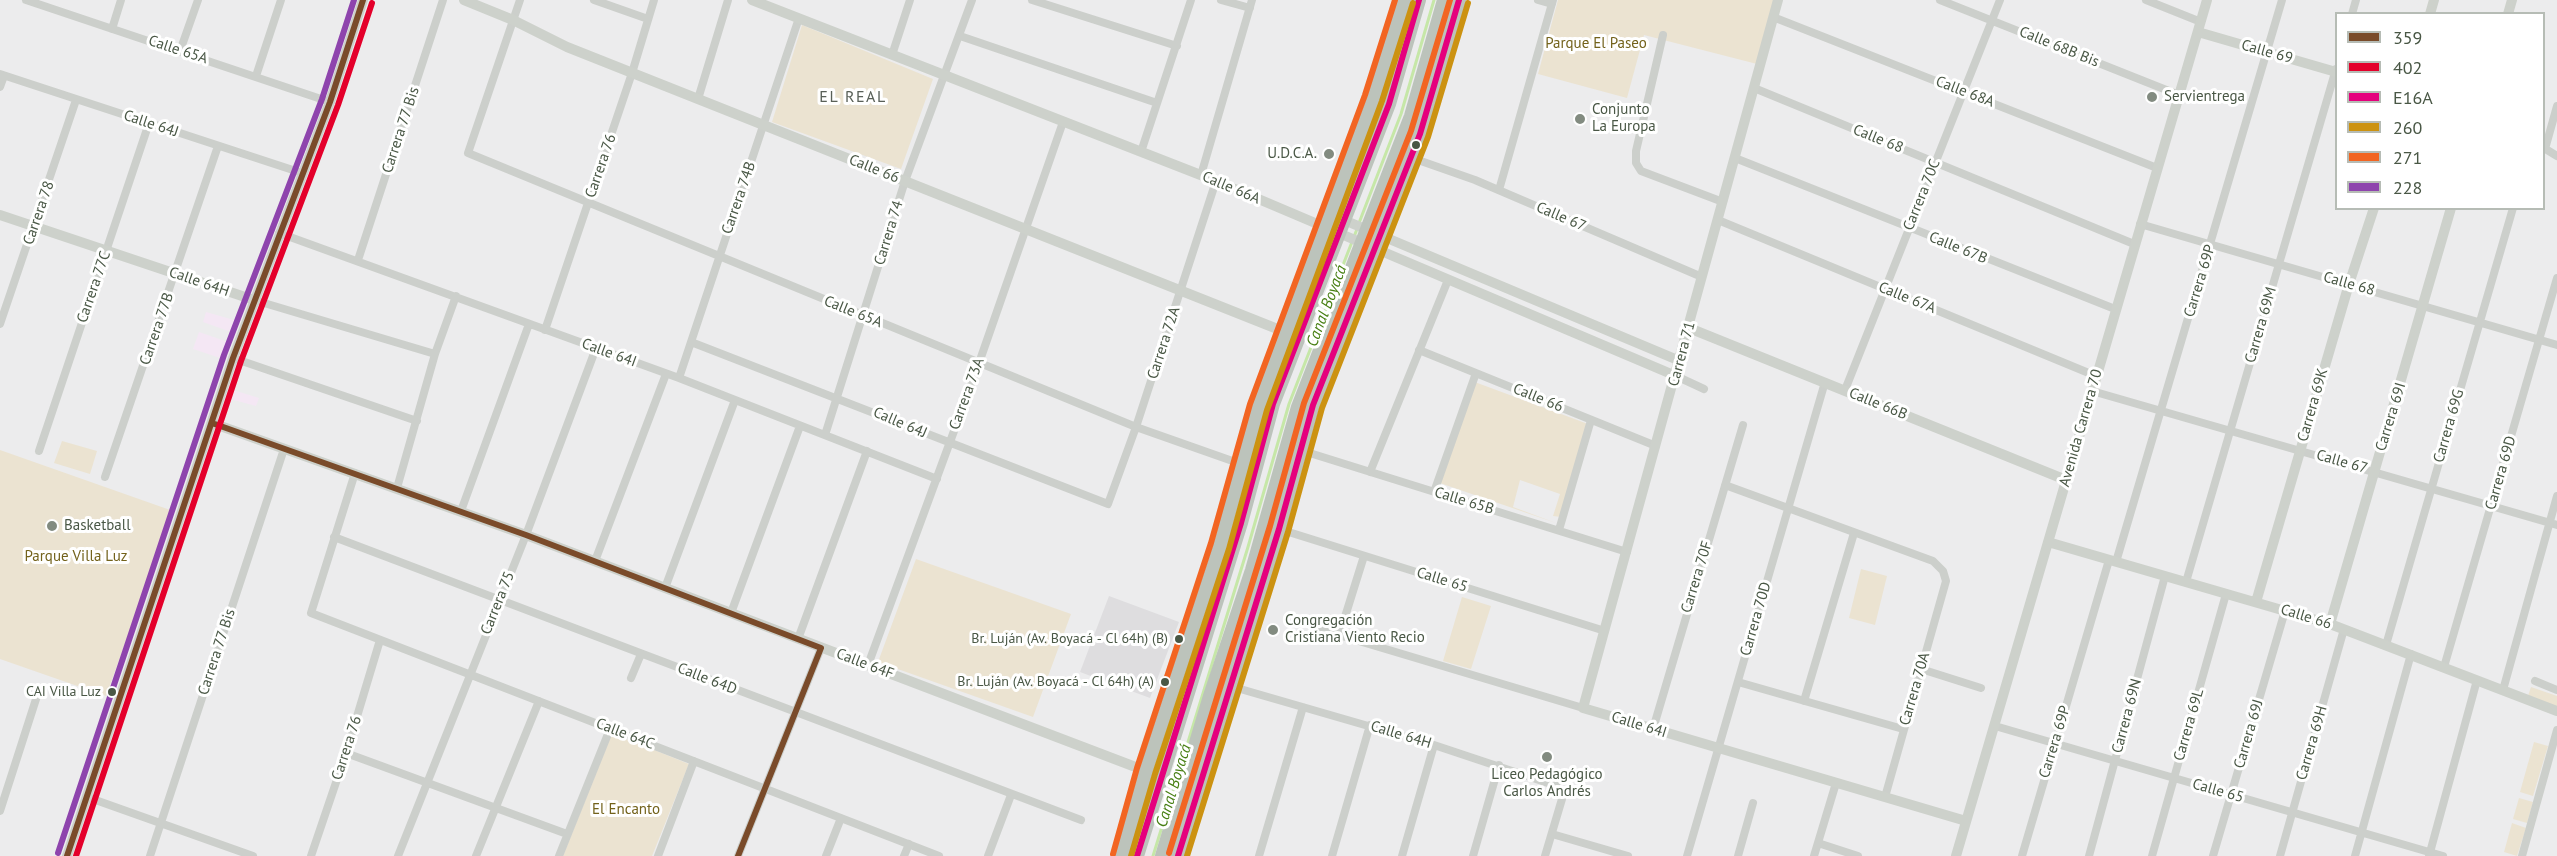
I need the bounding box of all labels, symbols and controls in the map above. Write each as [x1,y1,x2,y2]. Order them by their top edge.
legend [2335,12,2545,210]
street label: Calle 68B Bis [2017,23,2101,71]
text: 359 [2393,26,2422,49]
street label: Calle 65A [146,32,210,68]
park label: Parque El Paseo [1545,35,1647,53]
street label: Calle 69 [2239,36,2295,68]
text: 402 [2393,56,2422,79]
street label: Calle 68A [1933,73,1997,111]
street label: Carrera 77 Bis [379,85,423,175]
text: E16A [2393,86,2433,109]
district label: EL REAL [819,87,887,107]
place label: Servientrega [2164,88,2245,106]
marker: Servientrega [2145,90,2159,104]
place label: Conjunto La Europa [1592,101,1656,136]
street label: Calle 64J [121,107,181,141]
marker: Conjunto La Europa [1573,112,1587,126]
text: 260 [2393,116,2422,139]
street label: Calle 68 [1850,121,1906,157]
street label: Carrera 76 [582,132,620,200]
unlabelled marker [1410,139,1422,151]
place label: U.D.C.A. [1267,145,1317,163]
text: 271 [2393,146,2422,169]
marker: U.D.C.A. [1322,147,1336,161]
street label: Calle 66 [846,151,902,187]
street label: Carrera 70C [1900,157,1944,233]
street label: Carrera 74B [718,160,760,236]
street label: Calle 66A [1199,168,1263,208]
text: 228 [2393,176,2422,199]
street label: Carrera 78 [20,179,58,247]
street label: Calle 67 [1533,198,1589,236]
street label: Carrera 74 [871,199,907,267]
street label: Calle 67B [1926,228,1990,268]
street label: Carrera 69P [2180,243,2220,319]
street label: Carrera 77C [73,249,115,325]
street label: Calle 64H [166,263,232,301]
water label: Canal Boyacá [1303,263,1351,349]
street label: Calle 68 [2321,268,2377,300]
street label: Calle 67A [1876,278,1938,318]
street label: Carrera 69M [2242,285,2280,365]
street label: Carrera 77B [136,291,178,367]
street label: Calle 65A [821,292,885,332]
street label: Carrera 72A [1144,304,1184,382]
street label: Carrera 71 [1665,320,1699,388]
street label: Calle 64I [579,335,639,371]
street label: Carrera 73A [946,356,988,432]
street label: Carrera 69K [2294,366,2332,444]
street label: Avenida Carrera 70 [2056,367,2106,489]
street label: Calle 66 [1510,380,1566,416]
street label: Carrera 69I [2372,381,2410,453]
street label: Calle 66B [1846,384,1910,424]
street label: Carrera 69G [2430,387,2468,465]
street label: Calle 64J [870,404,930,442]
street label: Carrera 69D [2482,434,2520,512]
street label: Calle 67 [2314,446,2370,478]
street label: Calle 65B [1432,483,1496,519]
place label: Basketball [64,517,131,535]
marker: Basketball [45,519,59,533]
street label: Carrera 70F [1678,539,1716,615]
park label: Parque Villa Luz [24,548,128,566]
street label: Calle 65 [1414,564,1470,596]
street label: Carrera 75 [477,569,519,637]
street label: Carrera 70D [1737,580,1775,658]
street label: Calle 66 [2278,601,2334,633]
street label: Carrera 77 Bis [195,607,239,697]
place label: Congregación Cristiana Viento Recio [1285,612,1425,647]
marker: Congregación Cristiana Viento Recio [1266,623,1280,637]
place label: Br. Luján (Av. Boyacá - Cl 64h) (B) [971,631,1168,647]
marker: Br. Luján (Av. Boyacá - Cl 64h) (B) [1173,633,1185,645]
street label: Calle 64F [834,645,896,683]
street label: Carrera 70A [1896,650,1934,728]
street label: Calle 64D [675,659,739,699]
place label: Br. Luján (Av. Boyacá - Cl 64h) (A) [957,674,1154,690]
marker: Br. Luján (Av. Boyacá - Cl 64h) (A) [1159,676,1171,688]
street label: Carrera 69N [2108,677,2146,755]
place label: CAI Villa Luz [26,684,101,700]
marker: CAI Villa Luz [106,686,118,698]
street label: Carrera 69L [2170,687,2208,763]
street label: Carrera 69J [2231,697,2267,771]
street label: Carrera 69P [2035,704,2075,780]
street label: Carrera 69H [2293,704,2331,782]
street label: Calle 64I [1609,708,1669,742]
street label: Carrera 76 [328,714,366,782]
street label: Calle 64C [593,715,657,753]
street label: Calle 64H [1368,717,1434,753]
water label: Canal Boyacá [1152,742,1196,830]
marker: Liceo Pedagógico Carlos Andrés [1540,750,1554,764]
place label: Liceo Pedagógico Carlos Andrés [1491,766,1603,801]
street label: Calle 65 [2190,775,2246,807]
park label: El Encanto [592,801,660,819]

